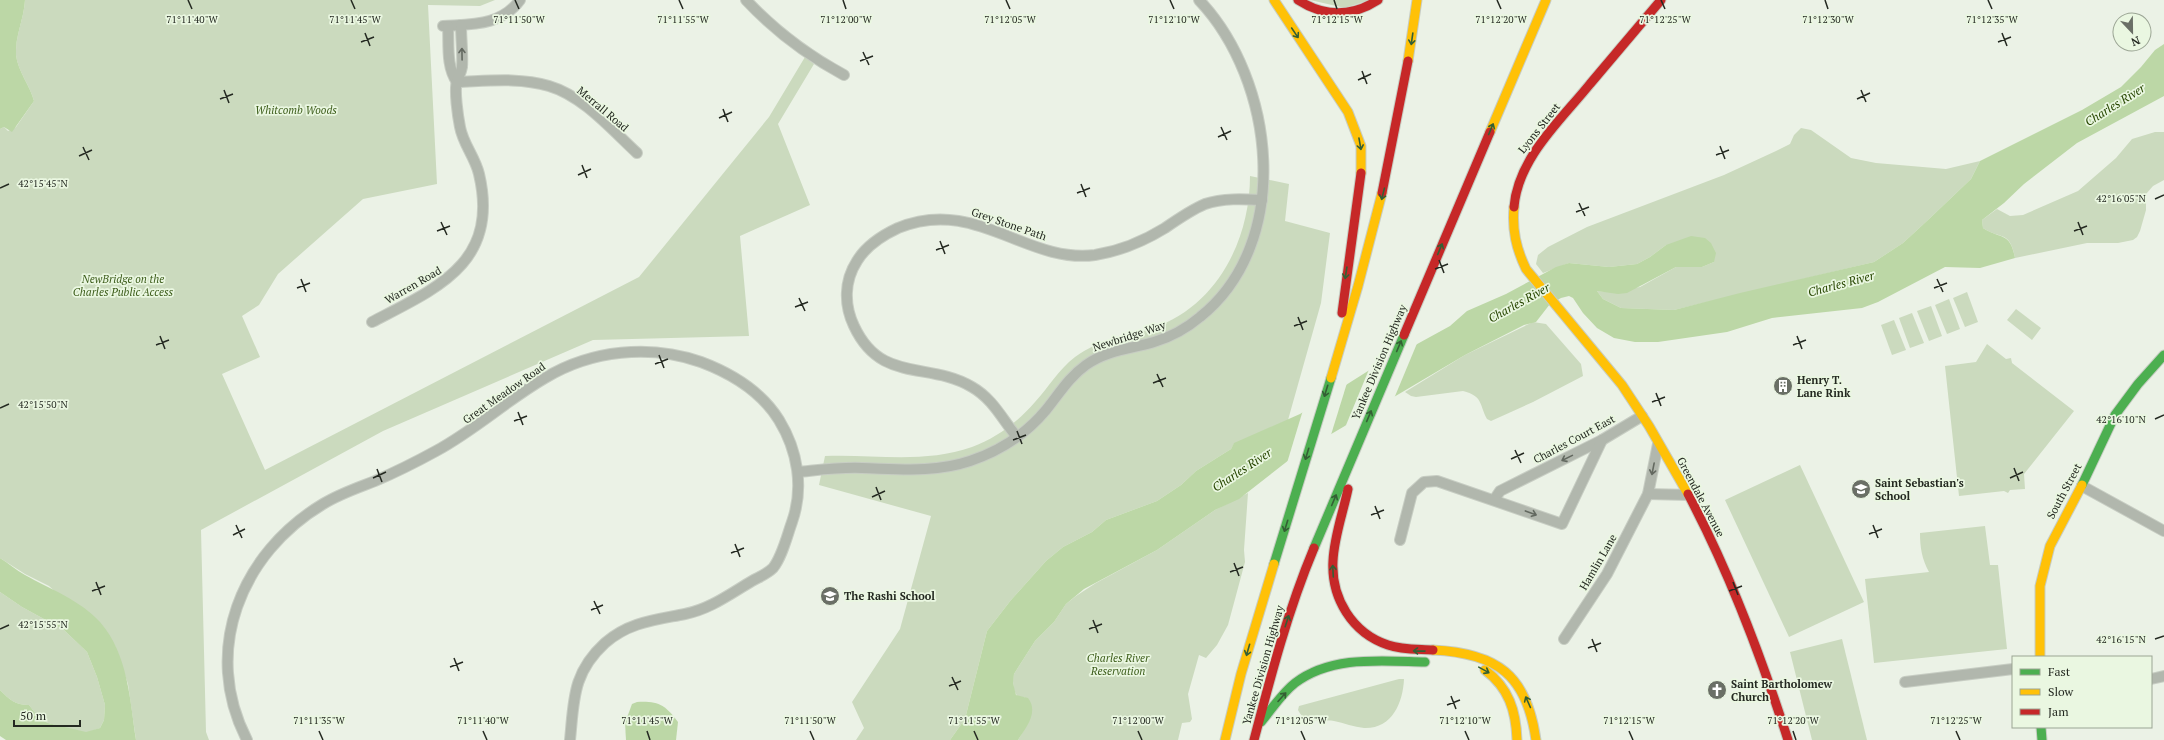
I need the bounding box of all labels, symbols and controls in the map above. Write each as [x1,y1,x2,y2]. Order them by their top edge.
north arrow [2112,12,2152,52]
text: 71°11'40"W [166,13,218,26]
text: 71°11'45"W [329,13,381,26]
text: 71°11'50"W [493,13,545,26]
text: 71°11'55"W [657,13,709,26]
text: 71°12'00"W [820,13,872,26]
text: 71°12'05"W [984,13,1036,26]
text: 71°12'10"W [1148,13,1200,26]
text: 71°12'15"W [1311,13,1363,26]
text: 71°12'20"W [1475,13,1527,26]
text: 71°12'25"W [1639,13,1691,26]
text: 71°12'30"W [1802,13,1854,26]
text: 71°12'35"W [1966,13,2018,26]
one-way arrow [1291,27,1299,38]
one-way arrow [1408,32,1416,45]
text: N [2129,33,2142,50]
one-way arrow [458,48,466,61]
water label: Charles River [2082,79,2149,129]
street label: Merrall Road [574,83,632,135]
street label: Lyons Street [1515,100,1563,156]
park label: Whitcomb Woods [255,103,337,117]
one-way arrow [1488,124,1495,136]
one-way arrow [1356,137,1364,150]
text: 42°15'45"N [18,177,68,190]
one-way arrow [1378,187,1386,200]
text: 42°16'05"N [2096,192,2146,205]
street label: Grey Stone Path [969,205,1049,244]
one-way arrow [1437,243,1444,255]
street label: Warren Road [382,263,444,307]
one-way arrow [1342,266,1350,279]
water label: Charles River [1806,267,1877,300]
park label: NewBridge on the Charles Public Access [73,272,174,299]
water label: Charles River [1485,279,1553,326]
street label: Yankee Division Highway [1348,302,1410,422]
street label: Newbridge Way [1091,317,1168,354]
one-way arrow [1395,341,1403,353]
street label: Great Meadow Road [460,359,548,427]
place label: Henry T. Lane Rink [1797,373,1851,400]
building icon: Henry T. Lane Rink [1772,375,1794,397]
one-way arrow [1322,384,1329,397]
text: 42°15'50"N [18,398,68,411]
one-way arrow [1366,411,1373,423]
street label: Charles Court East [1531,412,1617,466]
text: 42°16'10"N [2096,413,2146,426]
water label: Charles River [1209,444,1275,494]
one-way arrow [1303,448,1310,461]
one-way arrow [1561,454,1573,462]
street label: Greendale Avenue [1674,455,1728,540]
street label: South Street [2044,461,2084,521]
one-way arrow [1649,462,1657,475]
place label: Saint Sebastian's School [1875,476,1964,503]
school or university icon: Saint Sebastian's School [1850,478,1872,500]
one-way arrow [1330,495,1338,507]
one-way arrow [1524,510,1537,517]
one-way arrow [1282,519,1289,532]
street label: Hamlin Lane [1576,531,1620,593]
one-way arrow [1329,565,1337,578]
school or university icon: The Rashi School [819,585,841,607]
place label: The Rashi School [844,589,935,603]
street label: Yankee Division Highway [1239,603,1287,726]
one-way arrow [1284,615,1291,628]
text: 42°15'55"N [18,618,68,631]
text: 42°16'15"N [2096,633,2146,646]
one-way arrow [1244,643,1252,656]
one-way arrow [1413,647,1426,655]
park label: Charles River Reservation [1087,651,1150,678]
legend [2012,656,2152,728]
text: Fast [2048,664,2071,679]
one-way arrow [1478,667,1490,675]
place label: Saint Bartholomew Church [1731,677,1832,704]
church icon: Saint Bartholomew Church [1706,679,1728,701]
text: Slow [2048,684,2074,699]
one-way arrow [1278,691,1287,702]
one-way arrow [1524,697,1531,709]
scale bar [14,702,80,728]
text: Jam [2048,704,2069,719]
text: 50 m [20,708,47,723]
text: 71°11'35"W [293,714,345,727]
text: 71°11'40"W [457,714,509,727]
text: 71°11'45"W [621,714,673,727]
text: 71°11'50"W [784,714,836,727]
text: 71°11'55"W [948,714,1000,727]
text: 71°12'00"W [1112,714,1164,727]
text: 71°12'05"W [1275,714,1327,727]
text: 71°12'10"W [1439,714,1491,727]
text: 71°12'15"W [1603,714,1655,727]
text: 71°12'20"W [1767,714,1819,727]
text: 71°12'25"W [1930,714,1982,727]

